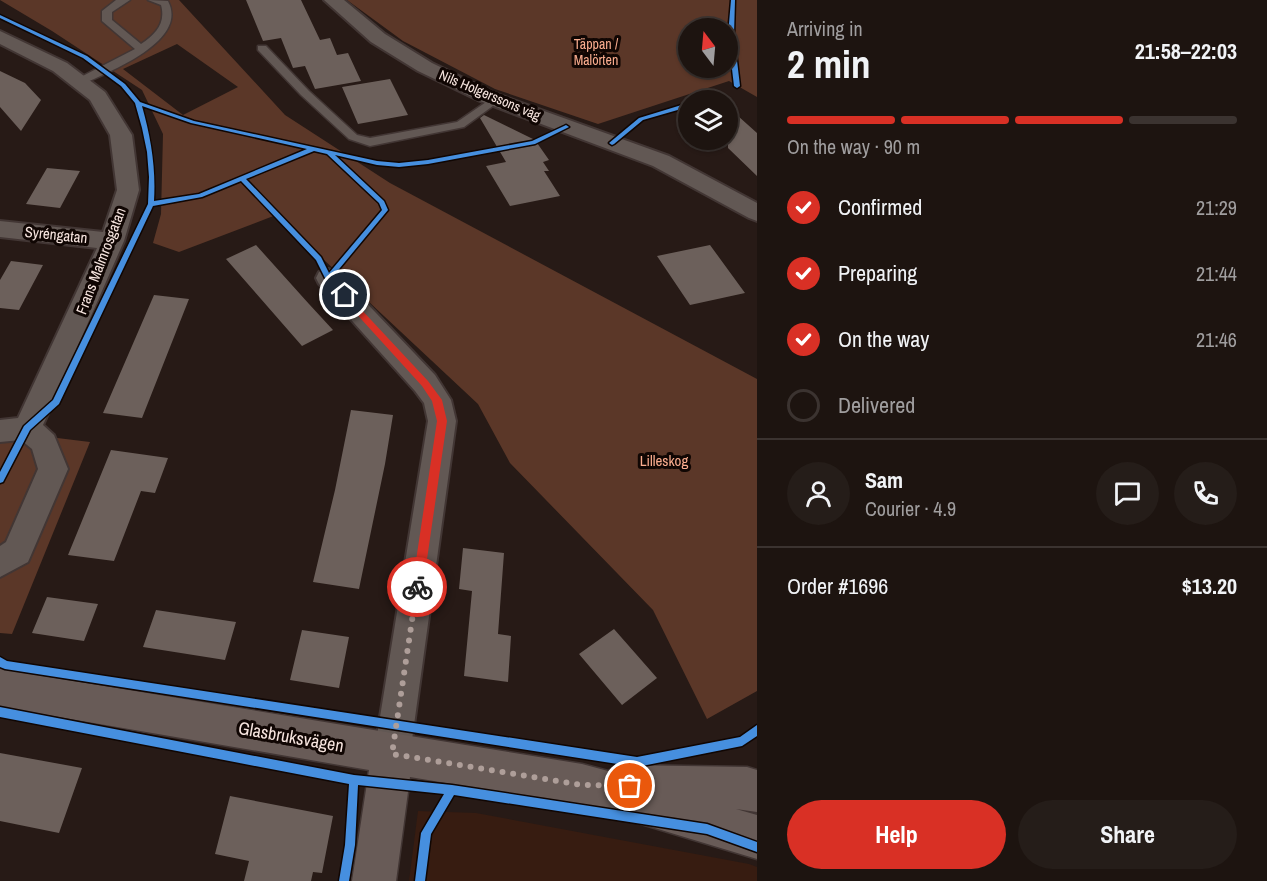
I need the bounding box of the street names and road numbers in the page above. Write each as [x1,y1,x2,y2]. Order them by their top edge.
street label: Nils Holgerssons väg [437,66,544,125]
street label: Frans Malmrosgatan [71,204,131,317]
street label: Syréngatan [24,221,88,248]
street label: Glasbruksvägen [236,715,346,758]

